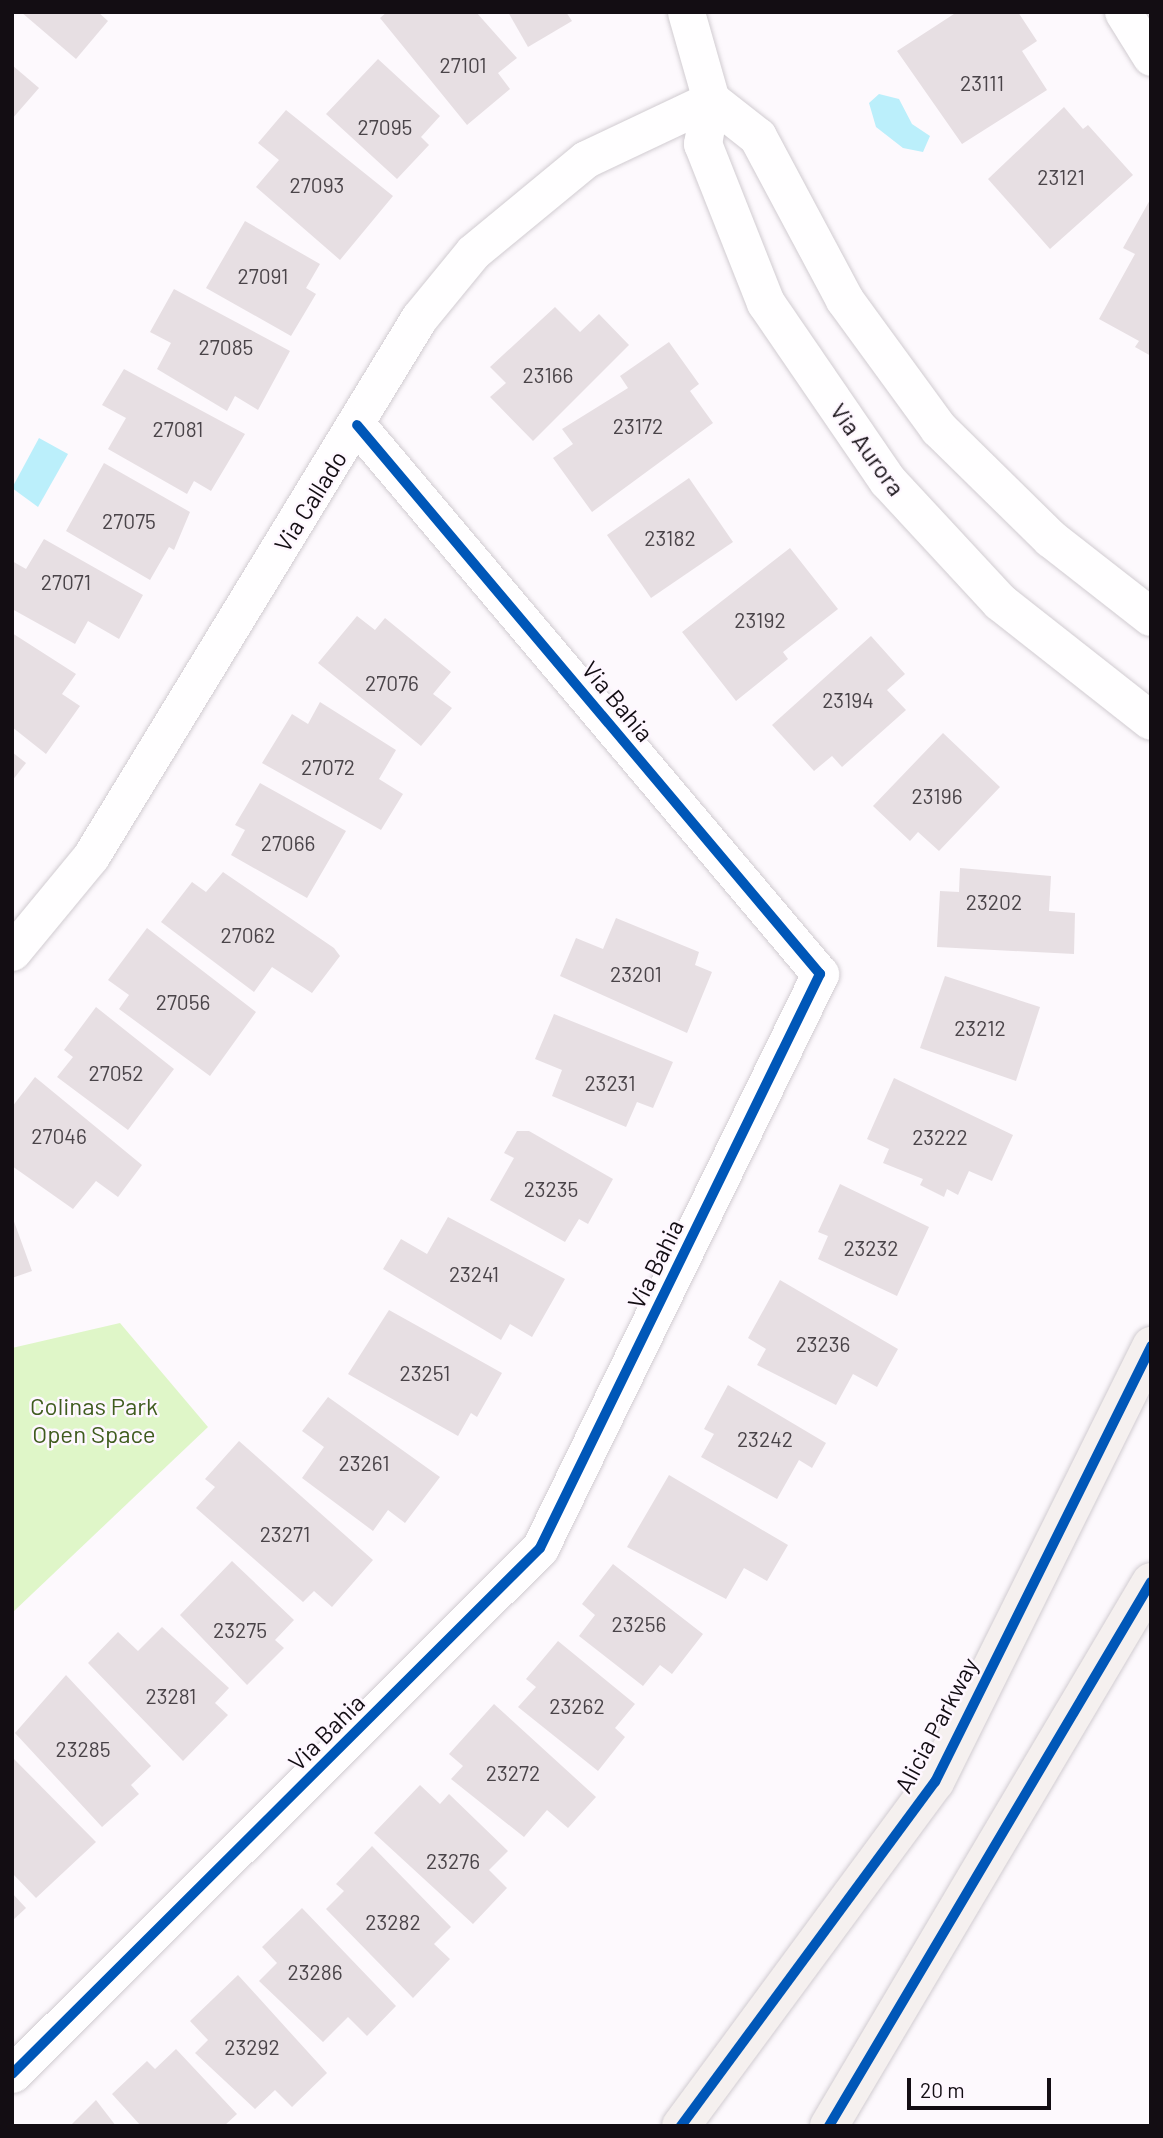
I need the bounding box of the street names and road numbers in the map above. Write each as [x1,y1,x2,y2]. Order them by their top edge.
street label: Via Aurora [825,397,911,501]
street label: Via Callado [268,445,352,557]
street label: Via Bahia [576,655,660,747]
street label: Via Bahia [621,1215,689,1313]
street label: Alicia Parkway [888,1652,984,1798]
street label: Via Bahia [282,1688,370,1776]

